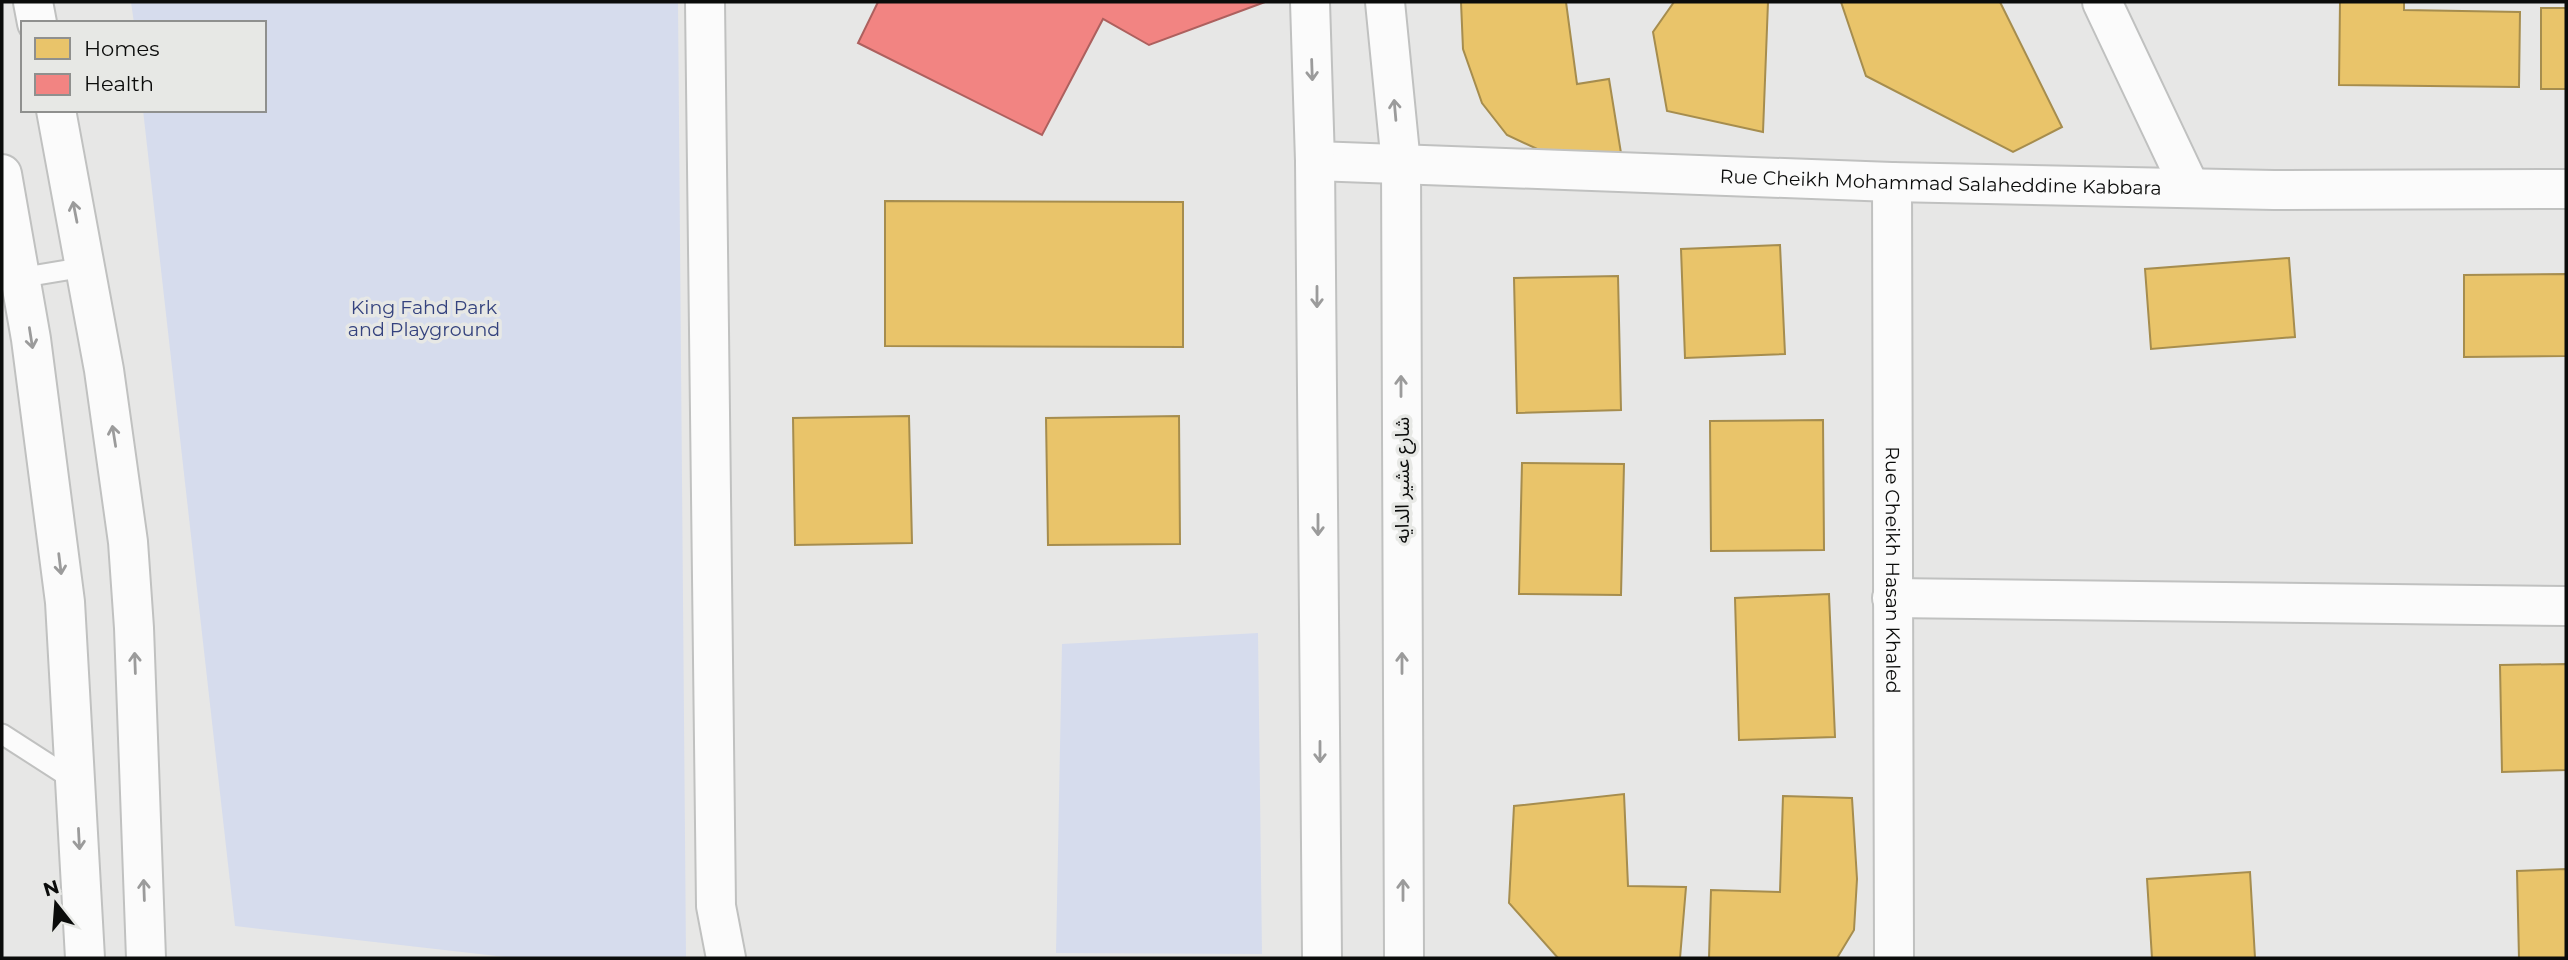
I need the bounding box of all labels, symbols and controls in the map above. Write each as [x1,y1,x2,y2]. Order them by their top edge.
legend [21,21,266,112]
text: Homes [84,36,159,61]
one-way arrow [1306,58,1319,81]
text: Health [84,71,154,96]
one-way arrow [1389,99,1402,122]
street label: Rue Cheikh Mohammad Salaheddine Kabbara [1719,164,2162,199]
one-way arrow [68,201,81,224]
one-way arrow [1310,286,1323,309]
park label: King Fahd Park and Playground [348,296,500,341]
one-way arrow [24,326,37,349]
one-way arrow [1394,375,1408,398]
street label: شارع عشير الدايه [1391,417,1416,543]
one-way arrow [107,425,120,448]
street label: Rue Cheikh Hasan Khaled [1881,446,1905,694]
one-way arrow [1311,513,1325,536]
one-way arrow [54,552,67,574]
one-way arrow [129,651,142,674]
one-way arrow [1396,651,1409,674]
one-way arrow [1313,741,1327,764]
one-way arrow [72,828,85,851]
north arrow [21,869,91,939]
text: N [40,875,62,901]
one-way arrow [137,879,150,902]
one-way arrow [1396,879,1410,902]

